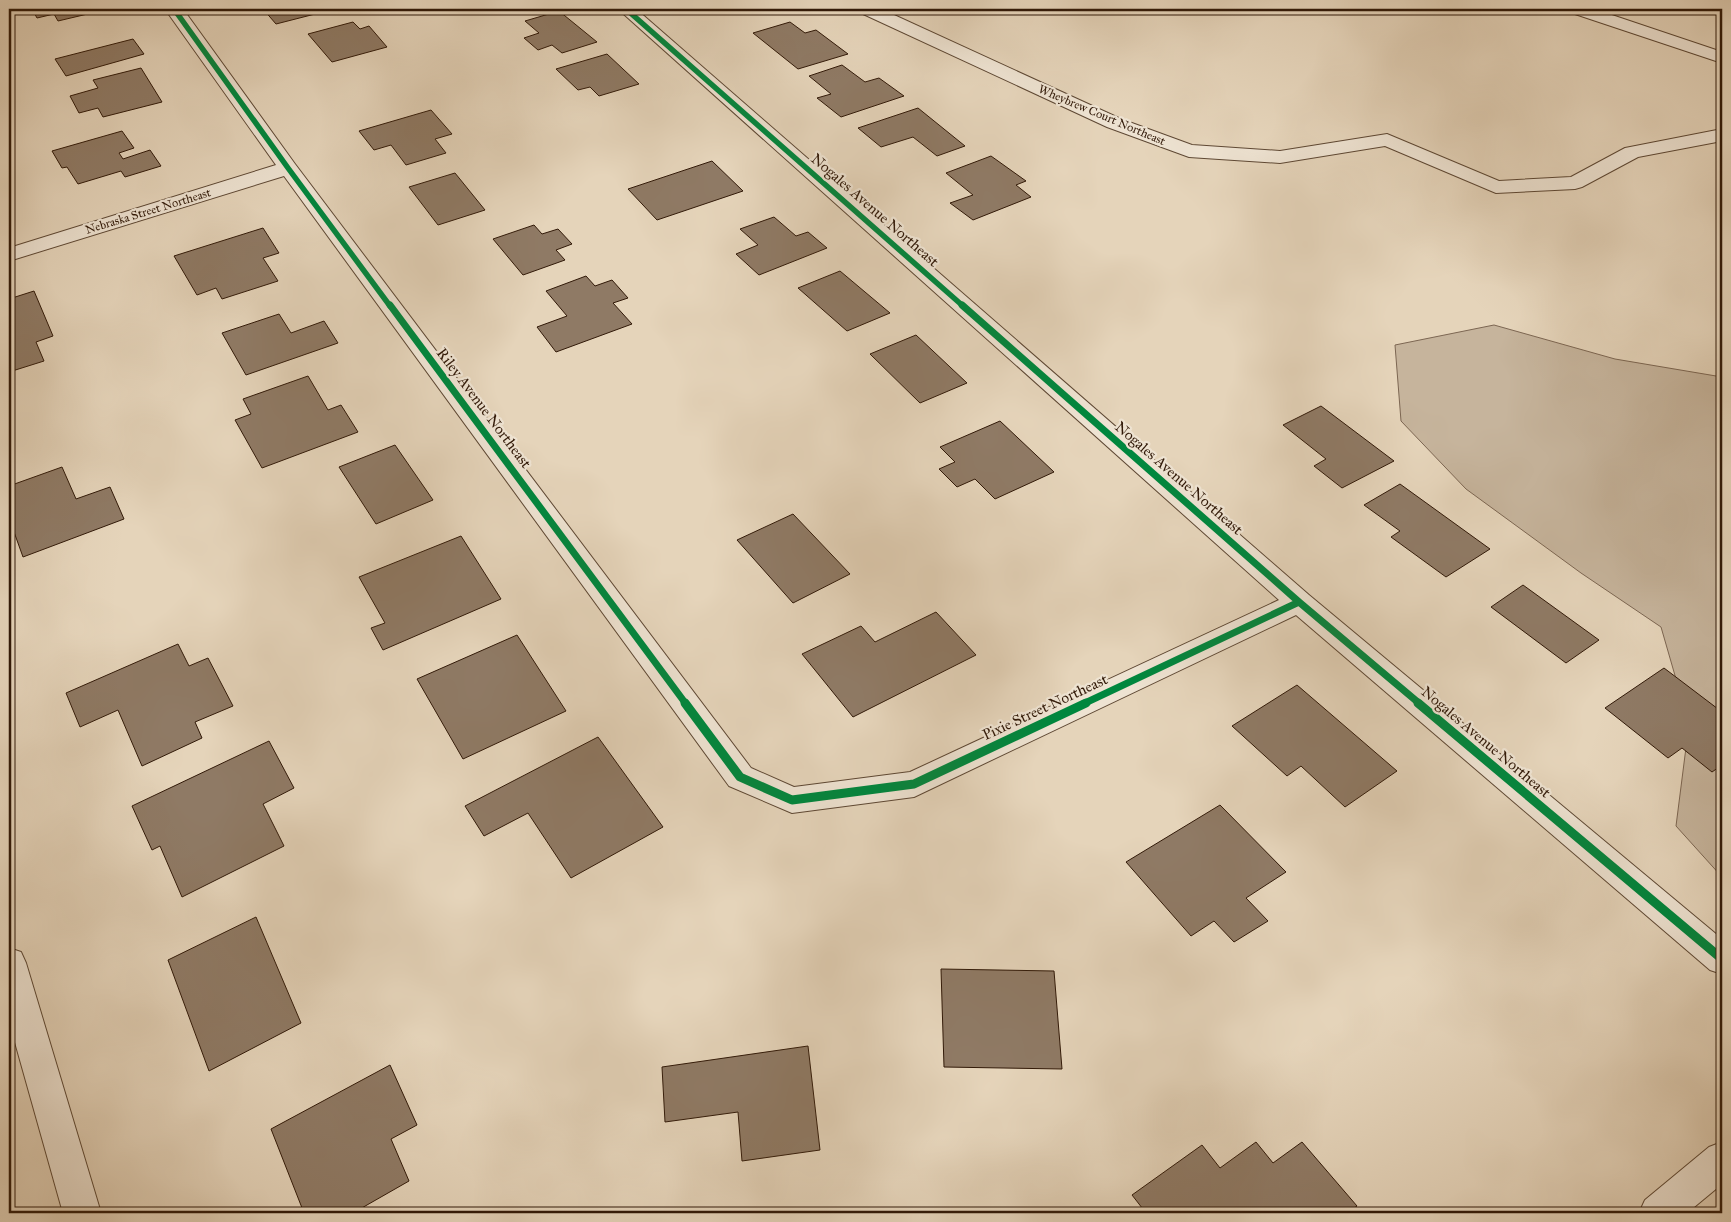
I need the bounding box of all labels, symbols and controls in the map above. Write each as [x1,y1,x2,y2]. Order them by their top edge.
street label: Wheybrew Court Northeast [1036,82,1168,148]
street label: Nogales Avenue Northeast [807,150,943,271]
street label: Nebraska Street Northeast [84,185,213,237]
street label: Riley Avenue Northeast [433,344,536,472]
street label: Nogales Avenue Northeast [1111,418,1247,539]
street label: Pixie Street Northeast [980,670,1111,744]
street label: Nogales Avenue Northeast [1418,683,1555,802]

